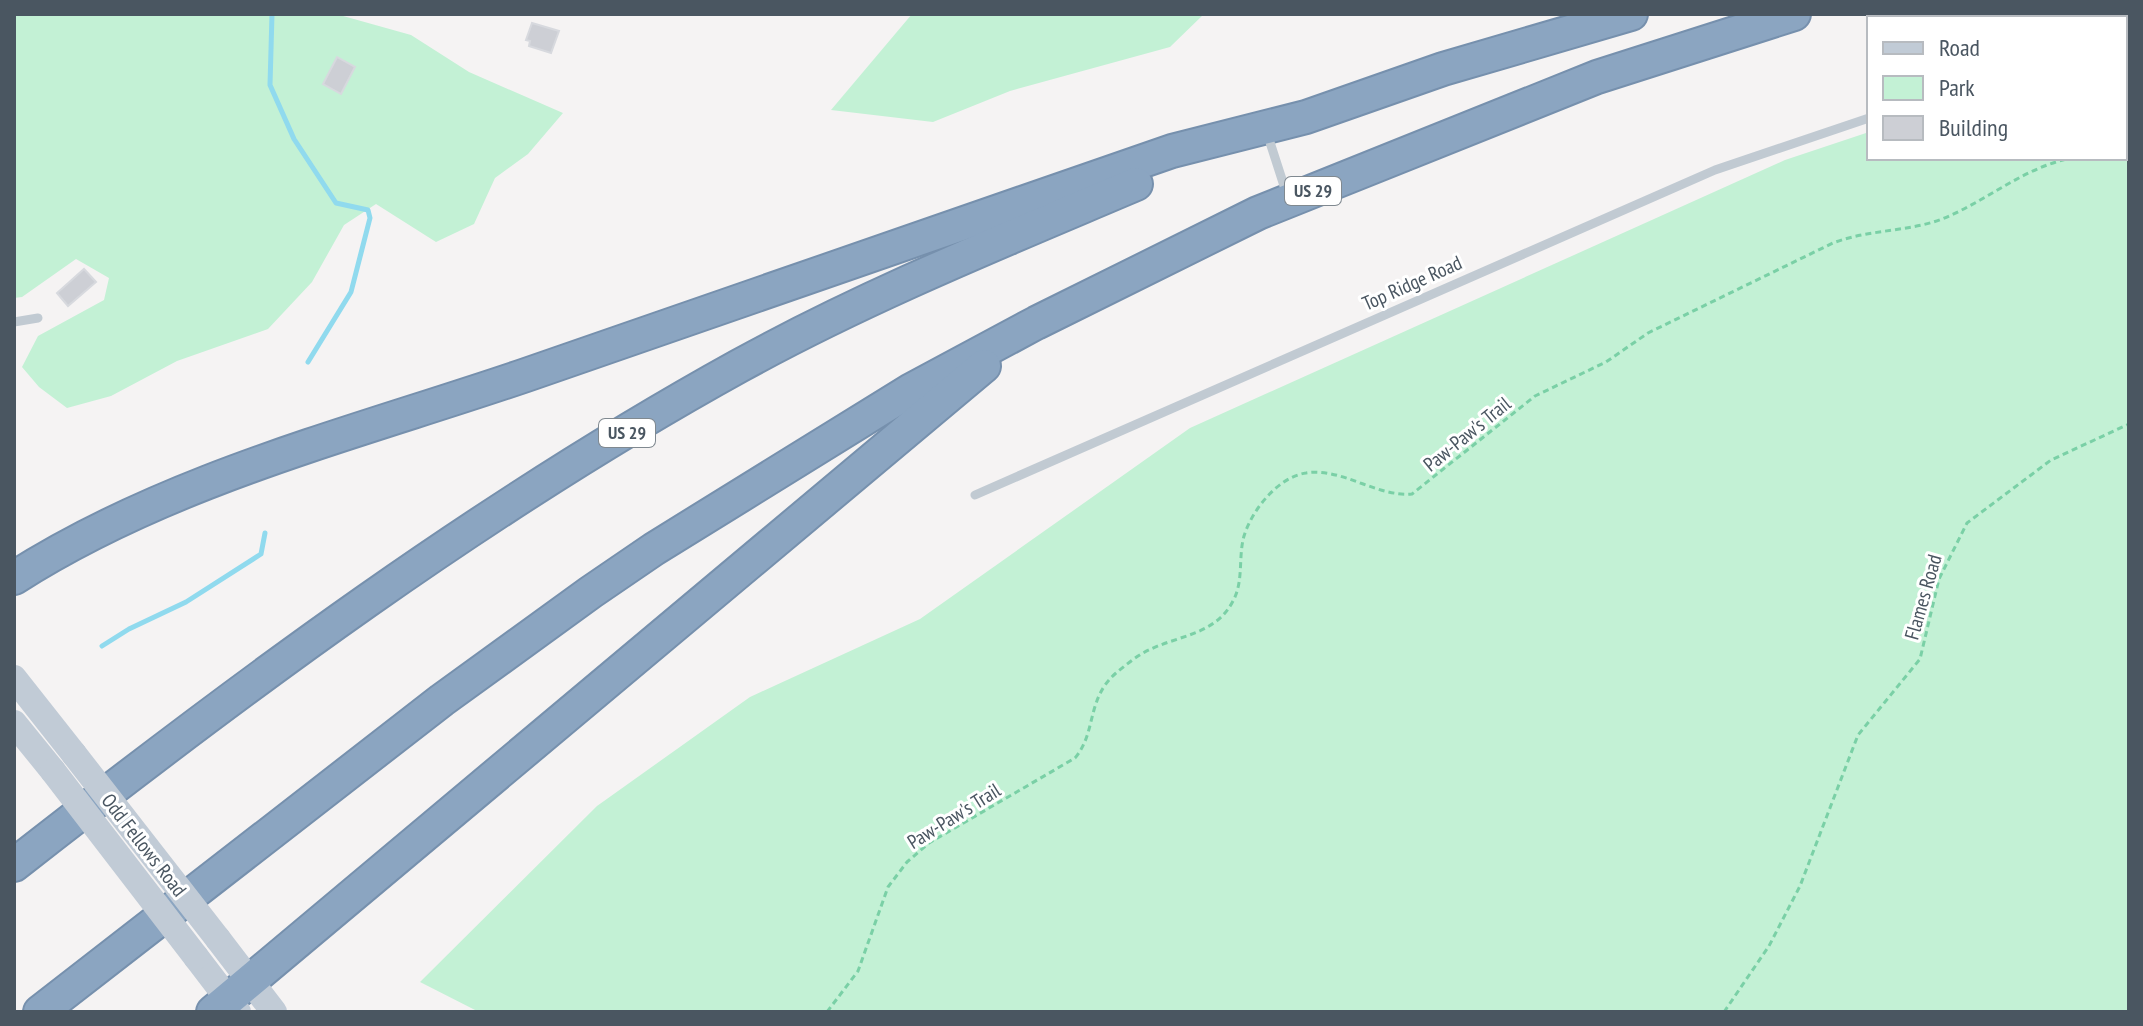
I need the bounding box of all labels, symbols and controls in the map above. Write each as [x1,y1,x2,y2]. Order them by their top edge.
legend [1867,16,2127,160]
text: Road [1939,32,1980,63]
text: Park [1939,72,1975,103]
text: Building [1939,112,2008,143]
road number: US 29 [1285,177,1341,205]
street label: Top Ridge Road [1358,250,1466,316]
street label: Paw-Paw's Trail [1418,391,1516,477]
road number: US 29 [599,419,655,447]
street label: Flames Road [1898,551,1948,643]
street label: Paw-Paw's Trail [903,777,1006,855]
street label: Odd Fellows Road [96,788,192,902]

